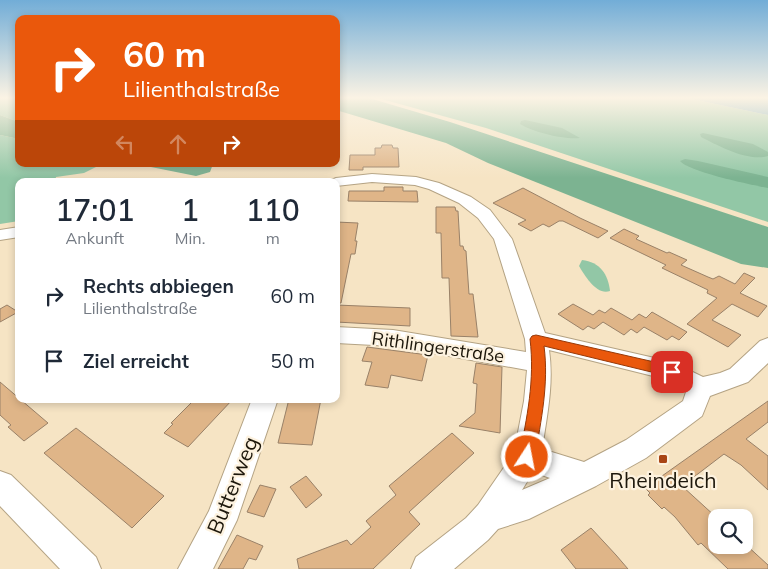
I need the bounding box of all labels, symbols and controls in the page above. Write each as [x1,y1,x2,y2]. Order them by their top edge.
text: 60 m [123,32,206,76]
icon: right [40,35,105,100]
text: Lilienthalstraße [123,75,280,103]
icon: left [111,130,139,158]
icon: ahead [164,130,192,158]
icon: right [217,130,245,158]
text: 17:01 [55,191,134,229]
text: 1 [181,191,199,229]
text: 110 [246,191,300,229]
text: Ankunft [66,228,124,248]
text: Min. [175,228,205,248]
text: m [266,228,280,248]
text: Rechts abbiegen [83,274,234,298]
icon: right [40,282,68,310]
text: 60 m [271,284,315,308]
text: Lilienthalstraße [83,298,197,318]
street label: Rithlingerstraße [370,326,506,368]
icon: arrive [40,347,68,375]
text: Ziel erreicht [83,349,189,373]
text: 50 m [271,349,315,373]
pin [651,351,693,393]
icon: arrive [658,358,686,386]
position arrow [500,430,552,482]
street label: Butterweg [201,433,263,537]
marker: Rheindeich [657,453,669,465]
place label: Rheindeich [609,467,717,493]
map controls [708,509,753,554]
button: search [708,509,753,554]

